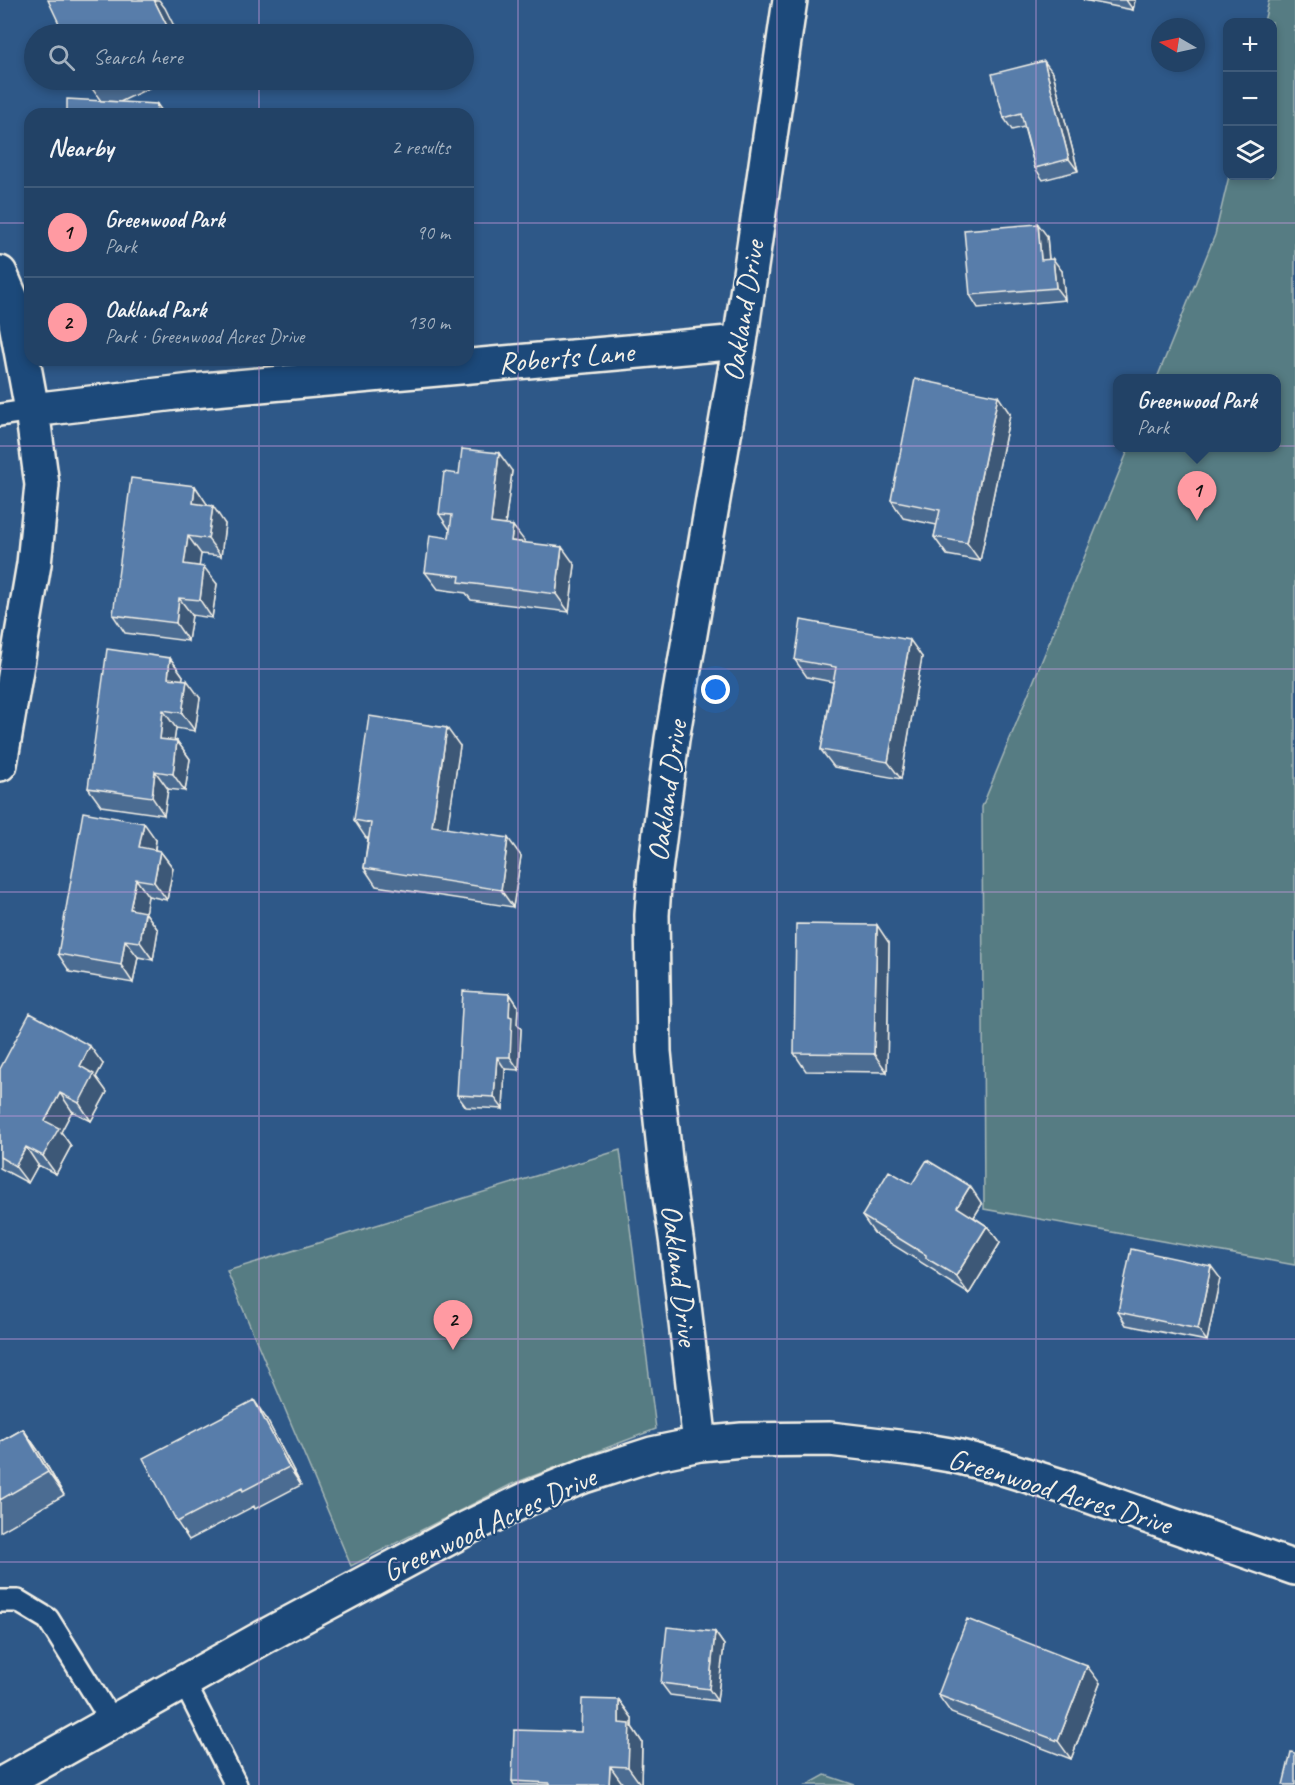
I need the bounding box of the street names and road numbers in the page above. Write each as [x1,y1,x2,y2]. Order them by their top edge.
street label: Oakland Drive [713,236,773,384]
street label: Roberts Lane [497,332,638,382]
street label: Oakland Drive [638,716,696,864]
street label: Oakland Drive [652,1202,708,1350]
street label: Greenwood Acres Drive [944,1439,1178,1544]
street label: Greenwood Acres Drive [376,1457,604,1590]

